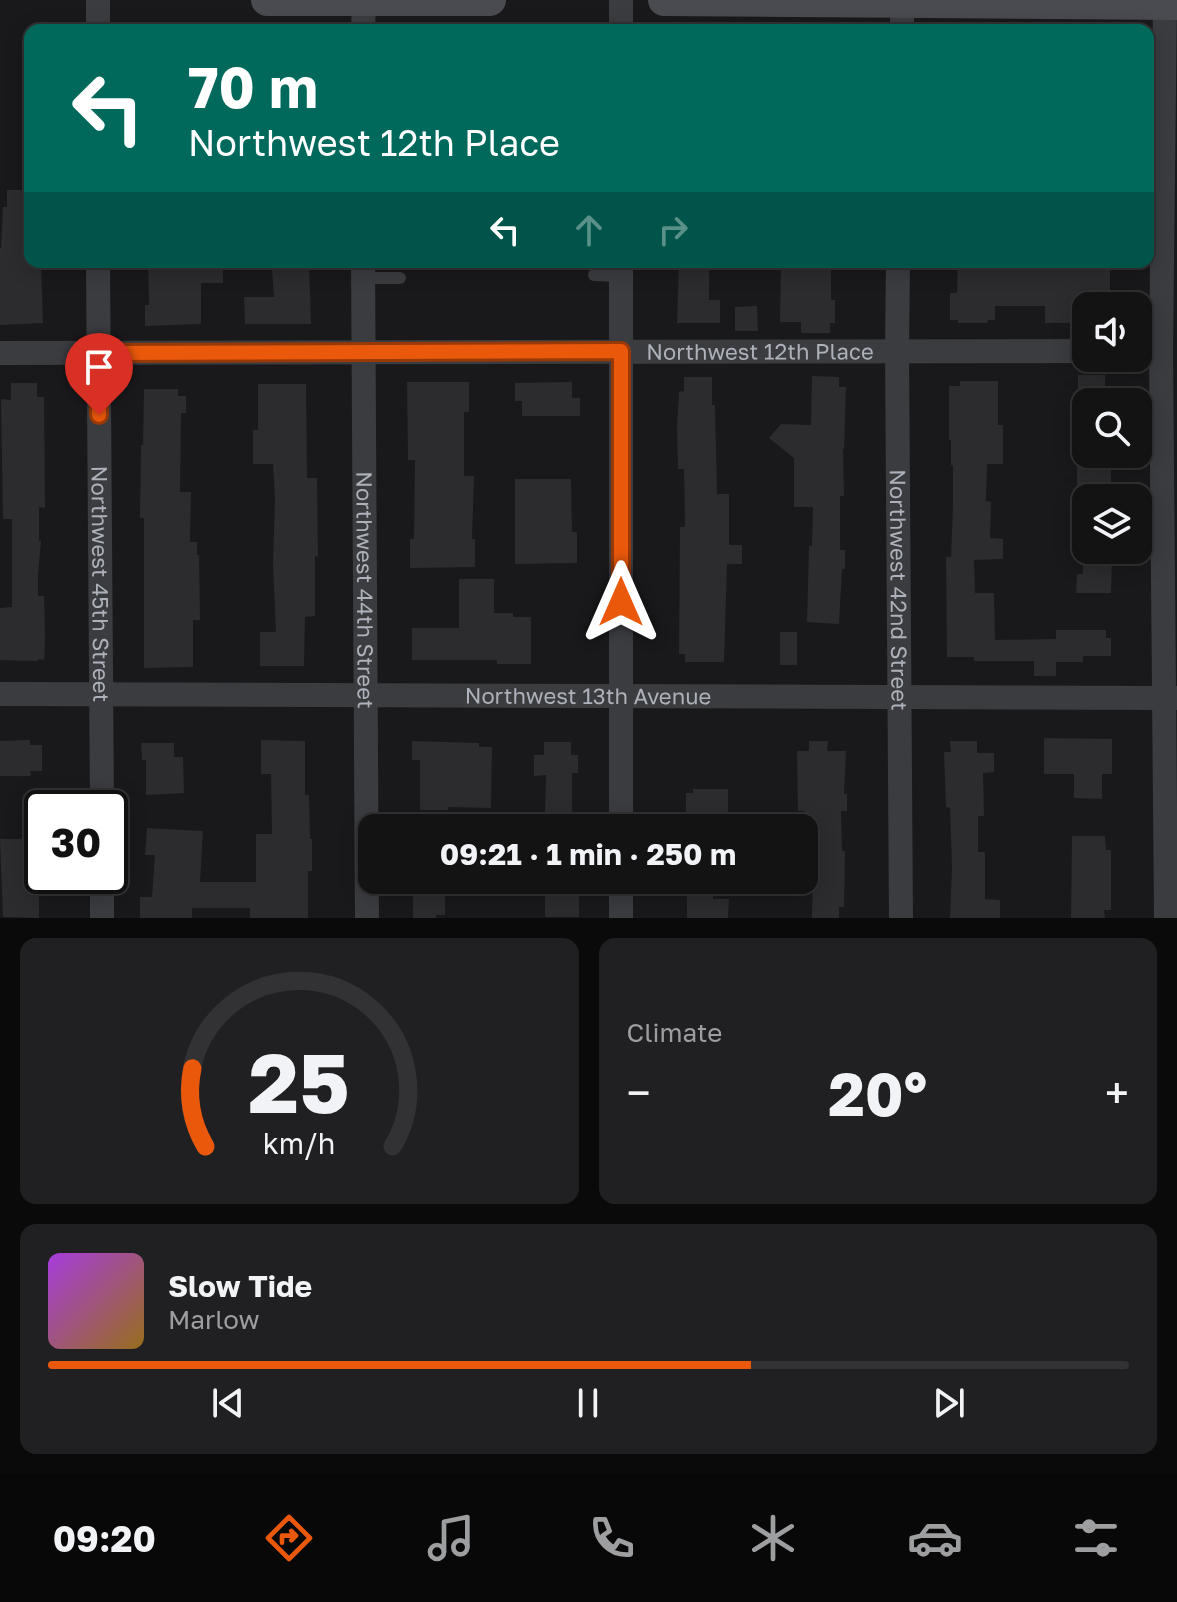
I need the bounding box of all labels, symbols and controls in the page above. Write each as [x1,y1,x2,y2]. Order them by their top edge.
text: 70 m [188,53,318,120]
icon: left [56,56,160,160]
text: Northwest 12th Place [188,121,560,164]
icon: left [483,208,527,252]
icon: ahead [567,208,611,252]
icon: right [651,208,695,252]
map controls [1072,292,1152,564]
button: sound [1072,292,1152,372]
pin [65,333,133,415]
street label: Northwest 12th Place [646,337,874,365]
icon: arrive [77,345,121,389]
button: search [1072,388,1152,468]
street label: Northwest 45th Street [86,466,115,702]
street label: Northwest 42nd Street [885,469,914,711]
street label: Northwest 44th Street [351,471,380,709]
button: layers [1072,484,1152,564]
position arrow [579,560,663,644]
street label: Northwest 13th Avenue [465,682,711,709]
speed limit sign: 30 [24,790,128,894]
text: 09:21 · 1 min · 250 m [440,836,736,872]
text: Climate [627,1017,722,1048]
text: 25 [249,1031,350,1131]
text: 20° [828,1057,927,1129]
text: − [627,1066,651,1119]
text: + [1105,1066,1129,1119]
text: km/h [263,1126,336,1160]
text: Slow Tide [168,1268,312,1304]
text: Marlow [168,1304,260,1335]
icon: previous [206,1381,250,1425]
icon: pause [566,1381,610,1425]
icon: next [927,1381,971,1425]
icon: directions [261,1510,317,1566]
icon: music [423,1510,479,1566]
icon: phone [584,1510,640,1566]
icon: climate [745,1510,801,1566]
icon: car [907,1510,963,1566]
icon: filters [1068,1510,1124,1566]
text: 09:20 [53,1517,156,1560]

